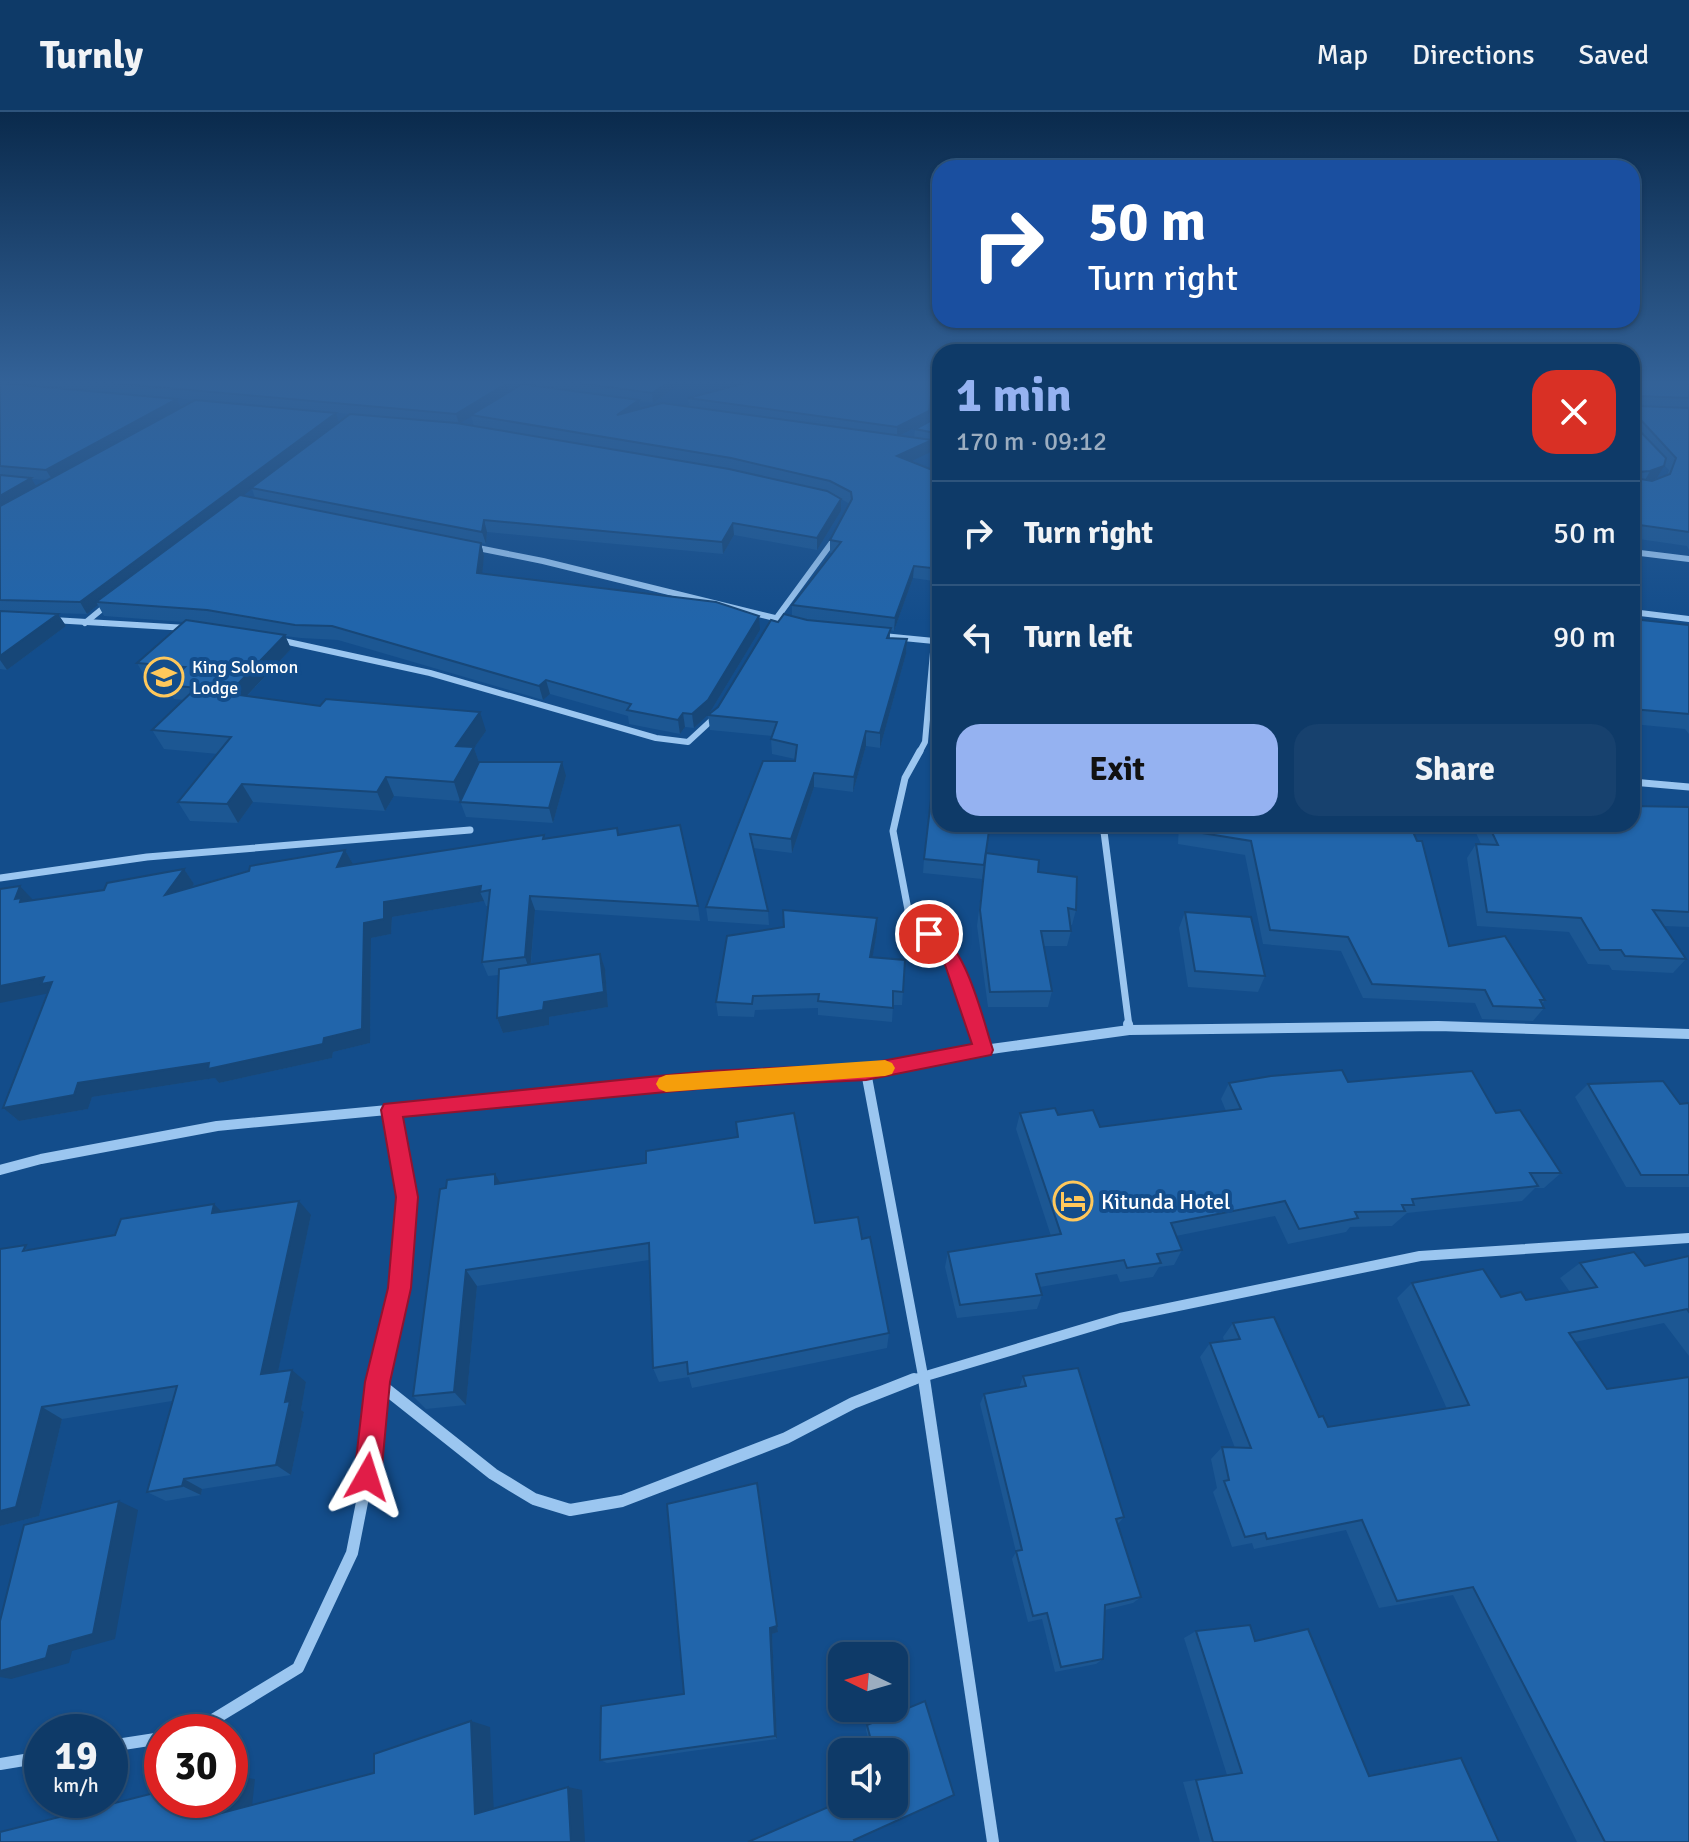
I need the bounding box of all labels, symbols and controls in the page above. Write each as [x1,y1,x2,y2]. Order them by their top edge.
text: Turnly [40,32,143,79]
text: Map [1316,38,1368,72]
text: Directions [1412,38,1534,72]
text: Saved [1578,38,1649,72]
text: 50 m [1088,187,1206,256]
icon: right [956,192,1060,296]
text: Turn right [1088,256,1238,301]
text: 1 min [956,366,1072,425]
button: close [1532,370,1616,454]
text: 170 m · 09:12 [956,426,1107,458]
icon: right [956,511,1000,555]
text: Turn right [1024,515,1153,552]
text: 50 m [1553,515,1616,552]
icon: left [956,615,1000,659]
text: Turn left [1024,619,1133,656]
text: 90 m [1553,619,1616,656]
school or university icon: King Solomon Lodge [143,656,185,698]
place label: King Solomon Lodge [192,656,298,699]
button: Exit [956,724,1278,816]
button: Share [1294,724,1616,816]
pin [895,900,963,968]
icon: arrive [907,912,951,956]
hotel icon: Kitunda Hotel [1052,1180,1094,1222]
place label: Kitunda Hotel [1101,1188,1230,1215]
position arrow [325,1435,409,1519]
north arrow [828,1642,908,1722]
map controls [828,1642,908,1818]
speed limit sign: 30 [144,1714,248,1818]
text: 19 [54,1731,98,1781]
button: sound [828,1738,908,1818]
text: km/h [53,1773,99,1798]

